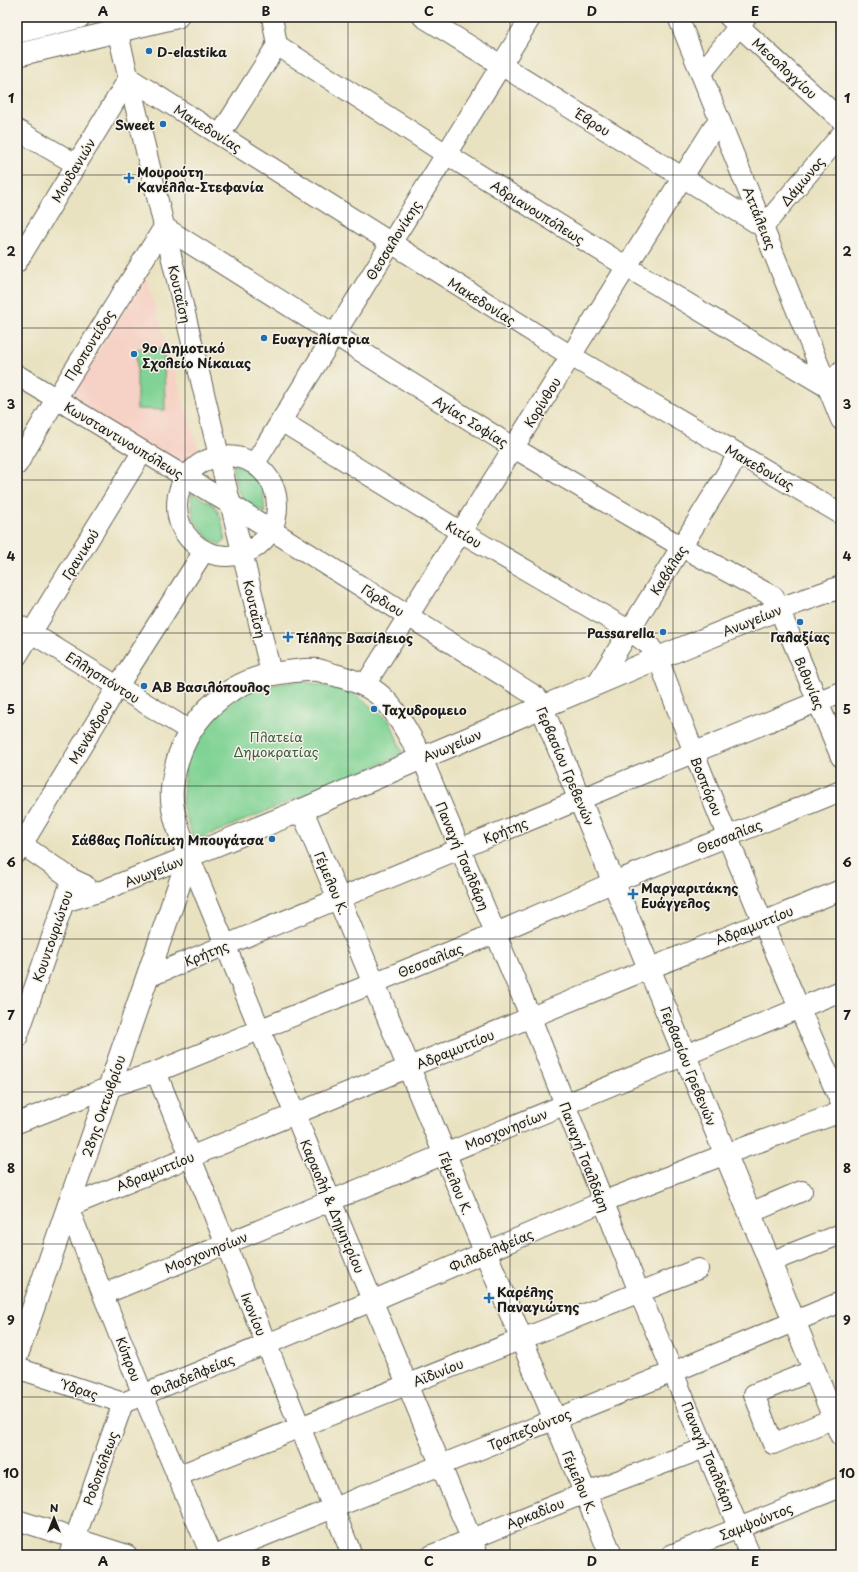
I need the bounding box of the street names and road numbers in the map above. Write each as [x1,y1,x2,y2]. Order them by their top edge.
street label: Μεσολογγίου [748,33,822,103]
street label: Μακεδονίας [170,100,246,157]
street label: Έβρου [570,103,614,140]
street label: Μουδανιών [46,134,100,206]
street label: Δάμωνος [776,152,829,210]
street label: Αδριανουπόλεως [487,175,589,249]
street label: Αττάλειας [739,184,781,253]
street label: Θεσσαλονίκης [361,196,425,284]
street label: Κουταΐση [164,263,196,325]
street label: Μακεδονίας [444,273,520,330]
street label: Προποντίδος [59,305,119,384]
street label: Κορίνθου [519,373,565,431]
street label: Αγίας Σοφίας [430,390,512,452]
street label: Κωνσταντινουπόλεως [61,397,187,483]
street label: Μακεδονίας [722,440,798,495]
street label: Κιτίου [442,516,486,552]
street label: Γρανικού [57,525,103,583]
street label: Καβάλας [645,541,691,599]
street label: Κουταΐση [239,578,271,640]
street label: Γόρδιου [358,579,408,621]
street label: Ανωγείων [719,599,785,641]
street label: Ελλησπόντου [62,647,144,707]
street label: Βιθυνίας [790,654,830,713]
street label: Μενάνδρου [64,697,116,767]
street label: Γερβασίου Γρεβενών [532,704,600,828]
street label: Ανωγείων [420,724,484,766]
street label: Βοσπόρου [686,753,728,819]
street label: Παναγή Τσαλδάρη [432,799,494,913]
street label: Κρήτης [480,812,530,848]
street label: Θεσσαλίας [694,814,765,858]
street label: Γέμελου Κ. [310,848,354,918]
street label: Ανωγείων [121,850,187,892]
street label: Κουντουριώτου [27,888,77,984]
street label: Αδραμυττίου [712,901,796,949]
street label: Κρήτης [181,935,231,971]
street label: Θεσσαλίας [395,938,466,982]
street label: Γερβασίου Γρεβενών [656,1003,722,1129]
street label: Αδραμυττίου [413,1025,497,1073]
street label: 28ης Οκτωβρίου [77,1052,129,1160]
street label: Παναγή Τσαλδάρη [555,1099,615,1215]
street label: Μοσχονησίων [462,1104,550,1154]
street label: Καραολή & Δημητρίου [296,1136,370,1276]
street label: Αδραμυττίου [113,1147,197,1195]
street label: Γέμελου Κ. [435,1148,477,1218]
street label: Φιλαδελφείας [446,1224,536,1276]
street label: Μοσχονησίων [162,1227,250,1277]
street label: Ικονίου [237,1289,271,1339]
street label: Κύπρου [112,1334,146,1384]
street label: Φιλαδελφείας [147,1349,237,1401]
street label: Αϊδινίου [410,1353,466,1391]
street label: Ύδρας [57,1374,101,1404]
street label: Παναγή Τσαλδάρη [678,1399,740,1513]
street label: Τραπεζούντος [485,1404,574,1454]
street label: Ροδοπόλεως [78,1428,122,1508]
street label: Γέμελου Κ. [558,1447,602,1517]
street label: Αρκαδίου [503,1493,567,1533]
street label: Σαμψούντος [717,1498,796,1544]

